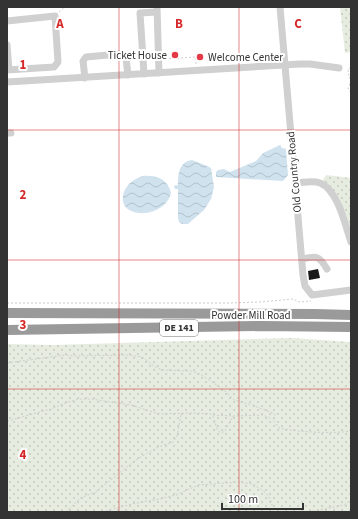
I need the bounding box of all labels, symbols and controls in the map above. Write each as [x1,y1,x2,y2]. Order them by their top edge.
text: A [55,15,64,33]
text: B [175,15,183,33]
text: C [294,15,302,33]
place label: Ticket House [108,48,168,63]
marker: Ticket House [170,50,180,60]
place label: Welcome Center [208,50,283,65]
marker: Welcome Center [195,52,205,62]
text: 1 [20,56,27,74]
street label: Old Country Road [283,131,305,213]
text: 2 [20,186,27,204]
street label: Powder Mill Road [211,308,291,323]
text: 3 [20,316,27,334]
road number: DE 141 [160,320,198,336]
text: 4 [20,446,27,464]
scale bar [222,485,303,511]
text: 100 m [228,491,258,508]

